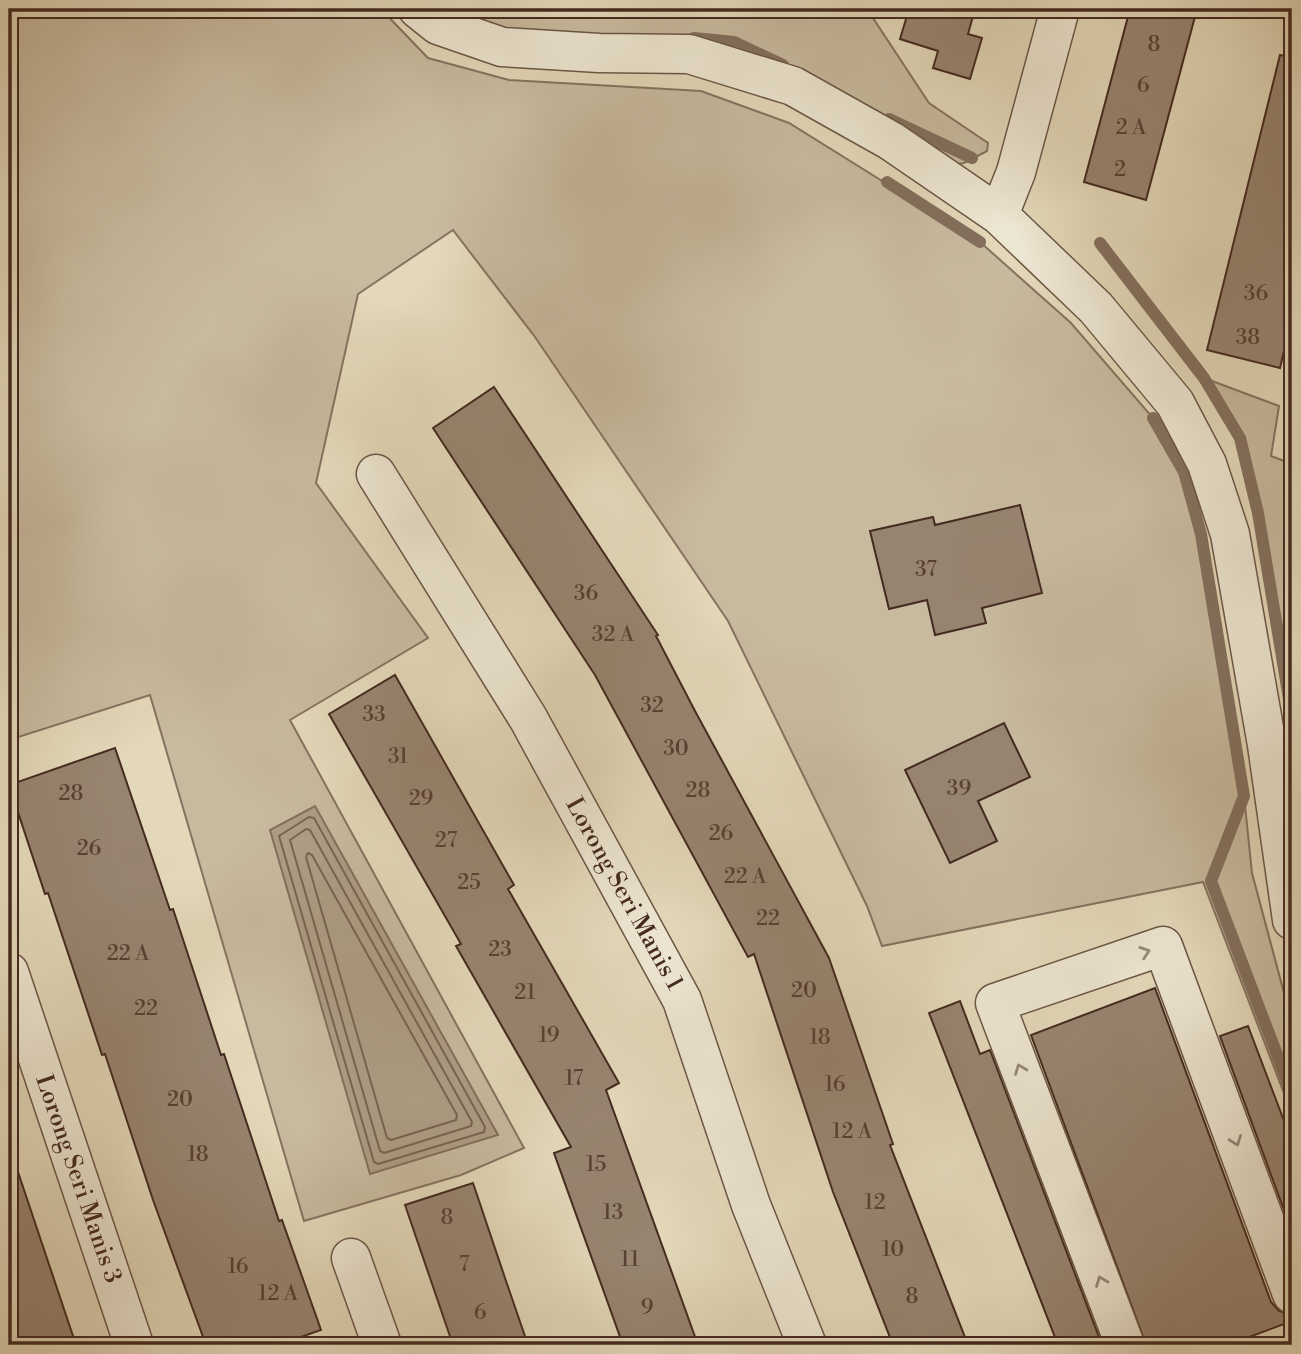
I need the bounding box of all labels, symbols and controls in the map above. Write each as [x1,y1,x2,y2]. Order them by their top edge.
house number: 8 [1148,32,1160,58]
house number: 6 [1137,73,1150,99]
house number: 2 A [1116,115,1147,141]
house number: 2 [1114,157,1126,183]
house number: 36 [1244,281,1268,307]
house number: 38 [1236,325,1260,351]
house number: 37 [915,557,937,583]
house number: 36 [574,581,598,607]
house number: 32 A [592,622,635,648]
house number: 32 [640,693,664,719]
house number: 33 [362,702,386,728]
house number: 30 [663,736,689,762]
house number: 31 [388,744,408,770]
house number: 39 [947,776,971,802]
house number: 28 [686,778,710,804]
house number: 28 [59,781,83,807]
house number: 29 [409,786,433,812]
street label: Lorong Seri Manis 1 [559,792,690,996]
house number: 26 [709,821,734,847]
house number: 27 [435,828,458,854]
house number: 26 [77,836,102,862]
house number: 22 A [724,864,767,890]
house number: 25 [457,870,481,896]
house number: 22 [756,906,780,932]
house number: 23 [488,937,512,963]
house number: 22 A [107,941,150,967]
one-way arrow [1138,946,1150,960]
house number: 20 [791,978,817,1004]
house number: 21 [514,980,536,1006]
house number: 22 [134,996,158,1022]
house number: 19 [538,1023,560,1049]
house number: 18 [809,1025,831,1051]
one-way arrow [1014,1063,1028,1075]
house number: 17 [565,1066,584,1092]
street label: Lorong Seri Manis 3 [28,1071,128,1287]
house number: 16 [824,1072,846,1098]
house number: 20 [167,1087,193,1113]
house number: 12 A [832,1119,873,1145]
one-way arrow [1227,1134,1241,1146]
house number: 18 [187,1142,209,1168]
house number: 15 [586,1152,606,1178]
house number: 12 [864,1190,886,1216]
house number: 13 [603,1200,623,1226]
house number: 8 [441,1205,453,1231]
house number: 10 [882,1237,904,1263]
house number: 11 [621,1247,639,1273]
house number: 7 [459,1252,470,1278]
house number: 16 [227,1254,249,1280]
one-way arrow [1095,1276,1109,1288]
house number: 12 A [258,1281,299,1307]
house number: 8 [906,1284,918,1310]
house number: 9 [641,1295,653,1321]
house number: 6 [474,1300,487,1326]

